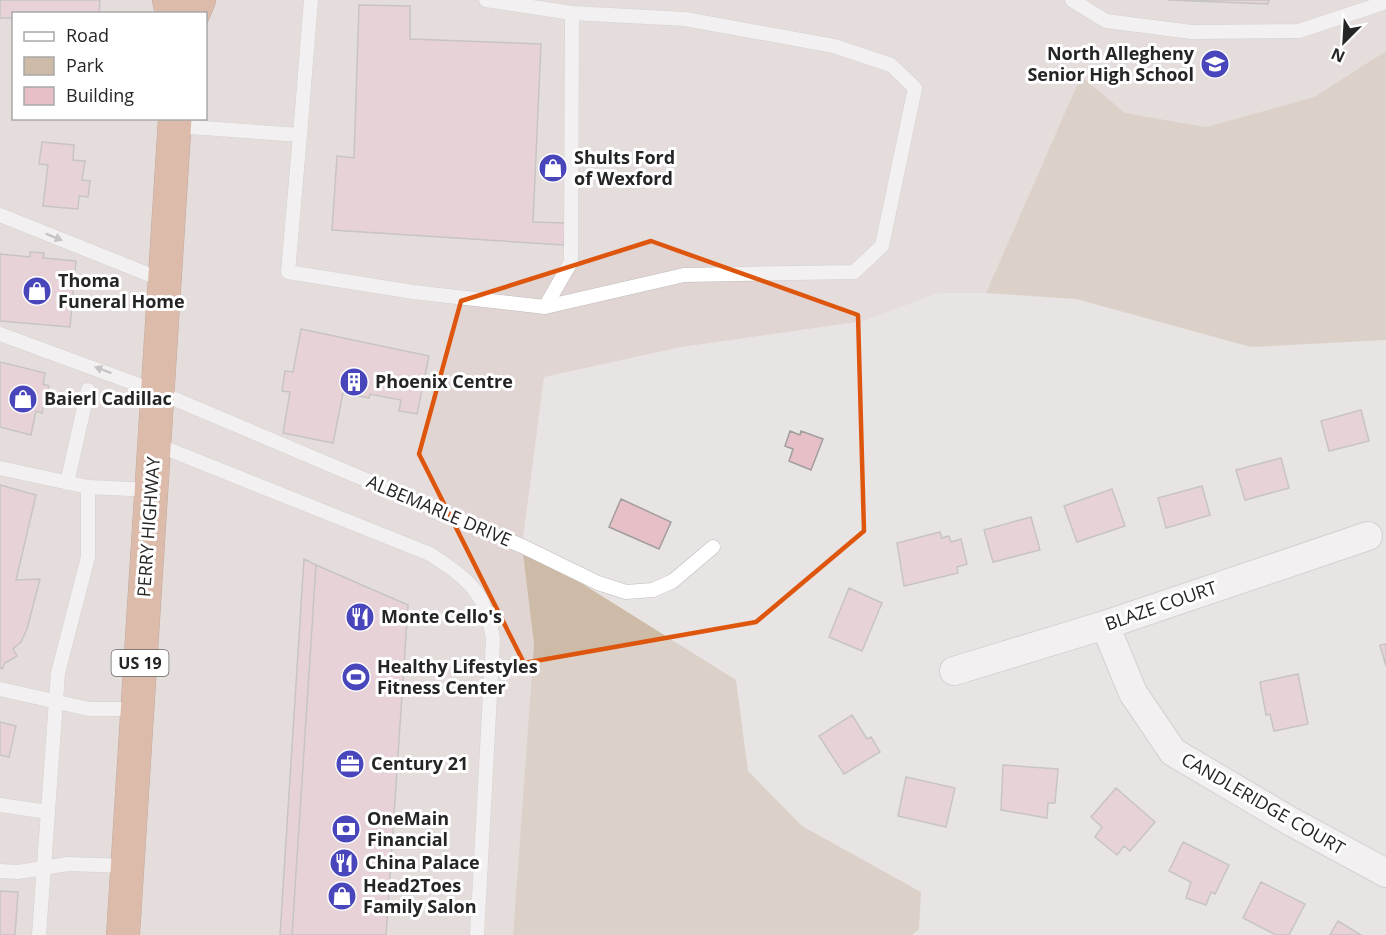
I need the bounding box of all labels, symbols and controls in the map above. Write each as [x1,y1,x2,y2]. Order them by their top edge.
legend [12,12,207,120]
north arrow [1314,12,1374,72]
text: Road [66,23,109,47]
place label: North Allegheny Senior High School [1027,41,1195,86]
text: N [1327,43,1348,68]
school or university icon: North Allegheny Senior High School [1199,48,1231,80]
text: Park [66,53,104,77]
text: Building [66,83,134,107]
place label: Shults Ford of Wexford [574,145,675,190]
shop icon: Shults Ford of Wexford [537,152,569,184]
one-way arrow [46,232,64,242]
place label: Thoma Funeral Home [58,268,185,313]
shop icon: Thoma Funeral Home [21,275,53,307]
one-way arrow [94,365,112,375]
building icon: Phoenix Centre [338,366,370,398]
place label: Phoenix Centre [375,369,513,393]
shop icon: Baierl Cadillac [7,383,39,415]
place label: Baierl Cadillac [44,386,172,410]
street label: PERRY HIGHWAY [131,455,165,598]
street label: ALBEMARLE DRIVE [363,469,515,551]
street label: BLAZE COURT [1102,575,1220,635]
restaurant icon: Monte Cello's [344,601,376,633]
place label: Monte Cello's [381,604,502,628]
road number: US 19 [112,650,168,676]
place label: Healthy Lifestyles Fitness Center [377,654,538,699]
sports icon: Healthy Lifestyles Fitness Center [340,661,372,693]
street label: CANDLERIDGE COURT [1177,746,1350,860]
office icon: Century 21 [334,748,366,780]
place label: Century 21 [371,751,468,775]
place label: OneMain Financial [367,806,449,851]
bank icon: OneMain Financial [330,813,362,845]
restaurant icon: China Palace [328,847,360,879]
place label: China Palace [365,850,480,874]
place label: Head2Toes Family Salon [363,873,477,918]
shop icon: Head2Toes Family Salon [326,880,358,912]

